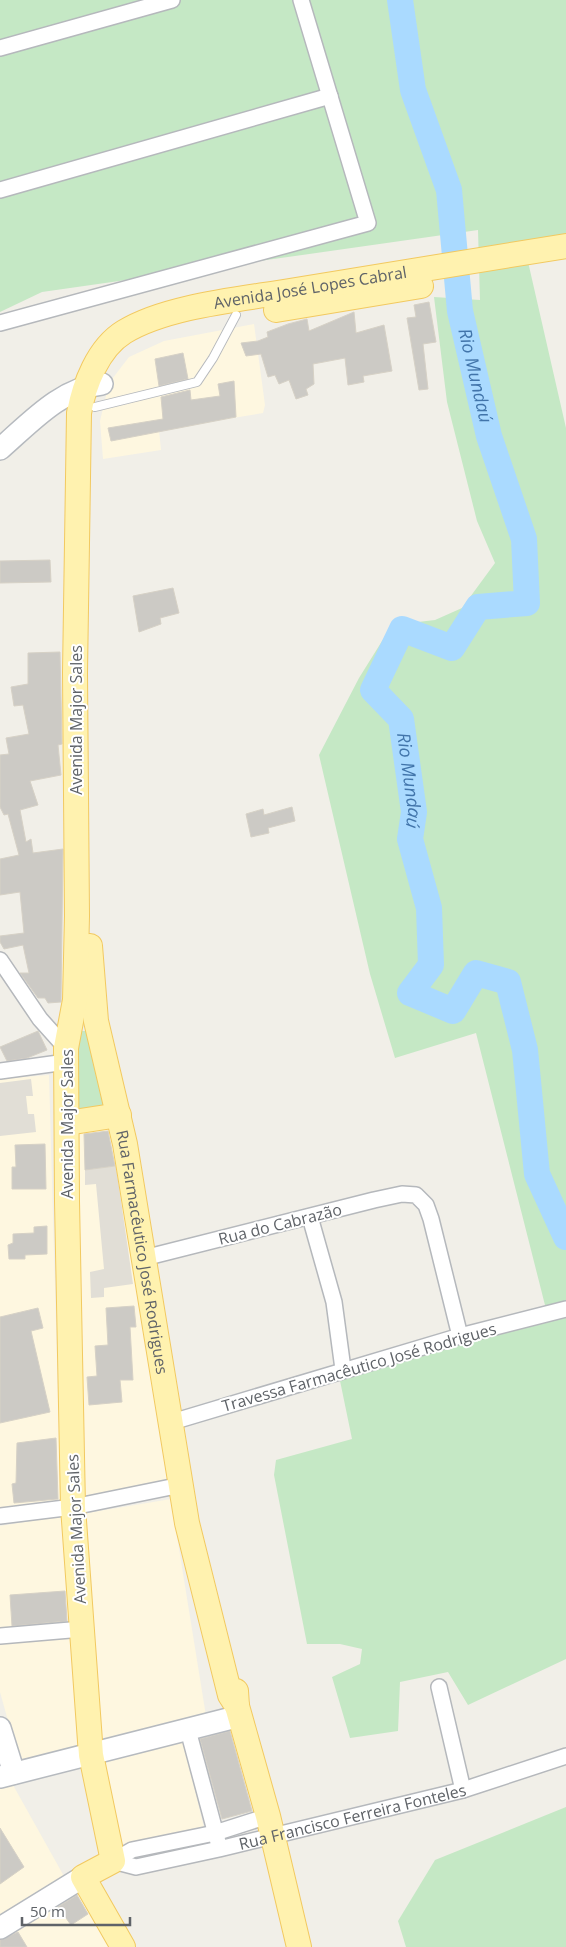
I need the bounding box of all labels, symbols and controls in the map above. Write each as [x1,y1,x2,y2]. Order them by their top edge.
street label: Avenida José Lopes Cabral [212,261,408,314]
water label: Rio Mundaú [453,326,499,425]
street label: Avenida Major Sales [65,645,87,795]
water label: Rio Mundaú [392,731,427,830]
street label: Avenida Major Sales [56,1049,78,1199]
street label: Rua Farmacêutico José Rodrigues [111,1127,173,1376]
street label: Rua do Cabrazão [216,1198,344,1250]
street label: Travessa Farmacêutico José Rodrigues [219,1317,499,1417]
street label: Avenida Major Sales [61,1454,91,1604]
street label: Rua Francisco Ferreira Fonteles [237,1779,468,1855]
scale bar [22,1894,130,1926]
text: 50 m [30,1901,65,1921]

